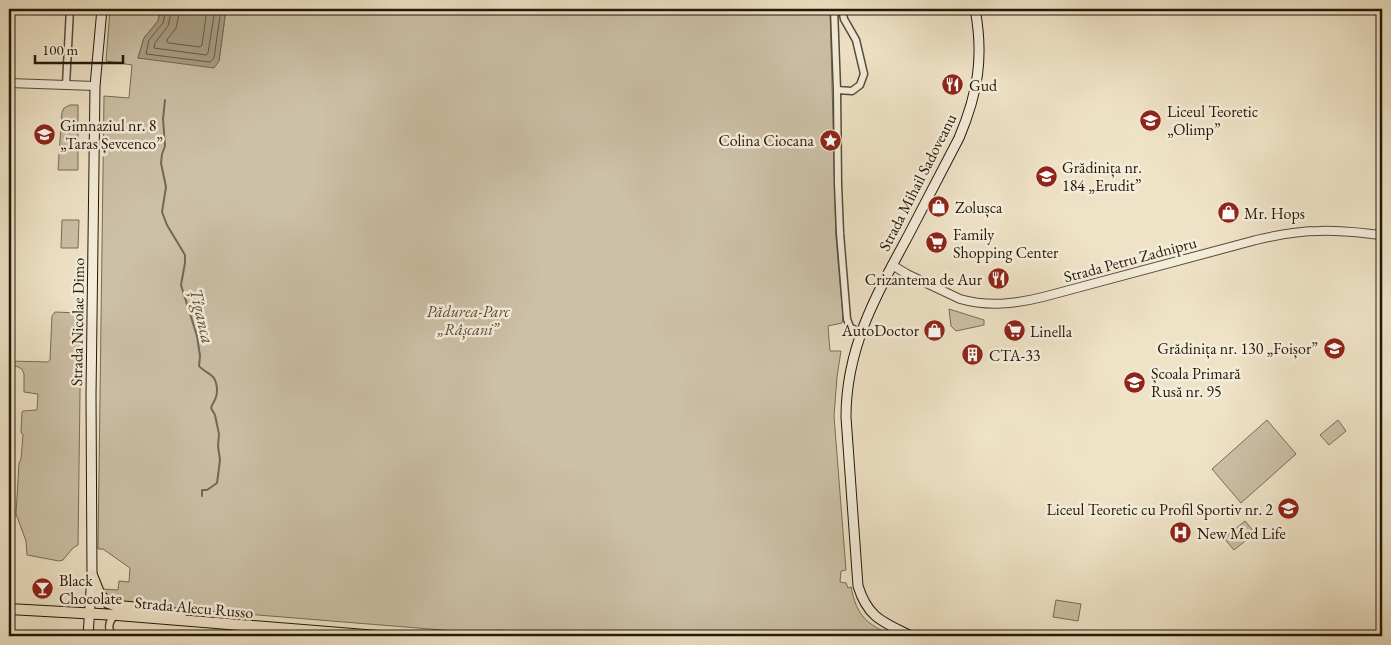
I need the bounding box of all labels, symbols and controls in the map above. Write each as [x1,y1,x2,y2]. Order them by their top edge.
scale bar [35,32,122,64]
text: 100 m [42,40,79,59]
restaurant icon: Gud [941,73,965,97]
place label: Gud [969,75,998,96]
place label: Liceul Teoretic „Olimp” [1167,101,1258,140]
school or university icon: Liceul Teoretic „Olimp” [1139,108,1163,132]
street label: Strada Mihail Sadoveanu [874,109,961,254]
place label: Gimnaziul nr. 8 „Taras Șevcenco” [60,115,163,154]
school or university icon: Gimnaziul nr. 8 „Taras Șevcenco” [32,122,56,146]
place icon: Colina Ciocana [818,128,842,152]
place label: Colina Ciocana [718,130,815,151]
place label: Grădinița nr. 184 „Erudit” [1062,157,1142,196]
school or university icon: Grădinița nr. 184 „Erudit” [1034,164,1058,188]
shop icon: Zolușca [927,195,951,219]
place label: Zolușca [955,197,1003,218]
shop icon: Mr. Hops [1216,201,1240,225]
place label: Mr. Hops [1244,203,1305,224]
place label: Family Shopping Center [953,224,1059,263]
supermarket icon: Family Shopping Center [925,231,949,255]
street label: Strada Petru Zadnipru [1061,232,1199,287]
street label: Strada Nicolae Dimo [66,258,89,386]
restaurant icon: Crizantema de Aur [986,267,1010,291]
place label: Crizantema de Aur [865,269,983,290]
water label: Țîganca [184,286,220,346]
park label: Pădurea-Parc „Râșcani” [427,301,510,340]
shop icon: AutoDoctor [923,318,947,342]
supermarket icon: Linella [1002,319,1026,343]
place label: AutoDoctor [841,320,920,341]
place label: Linella [1030,321,1073,342]
school or university icon: Grădinița nr. 130 „Foișor” [1322,336,1346,360]
place label: Grădinița nr. 130 „Foișor” [1157,338,1318,359]
building icon: CTA-33 [961,343,985,367]
place label: CTA-33 [989,345,1041,366]
place label: Școala Primară Rusă nr. 95 [1151,363,1241,402]
school or university icon: Școala Primară Rusă nr. 95 [1123,370,1147,394]
school or university icon: Liceul Teoretic cu Profil Sportiv nr. 2 [1277,497,1301,521]
place label: Liceul Teoretic cu Profil Sportiv nr. 2 [1046,499,1273,520]
hospital icon: New Med Life [1169,521,1193,545]
place label: New Med Life [1197,523,1286,544]
place label: Black Chocolate [59,570,122,609]
bar icon: Black Chocolate [31,577,55,601]
street label: Strada Alecu Russo [134,592,254,623]

